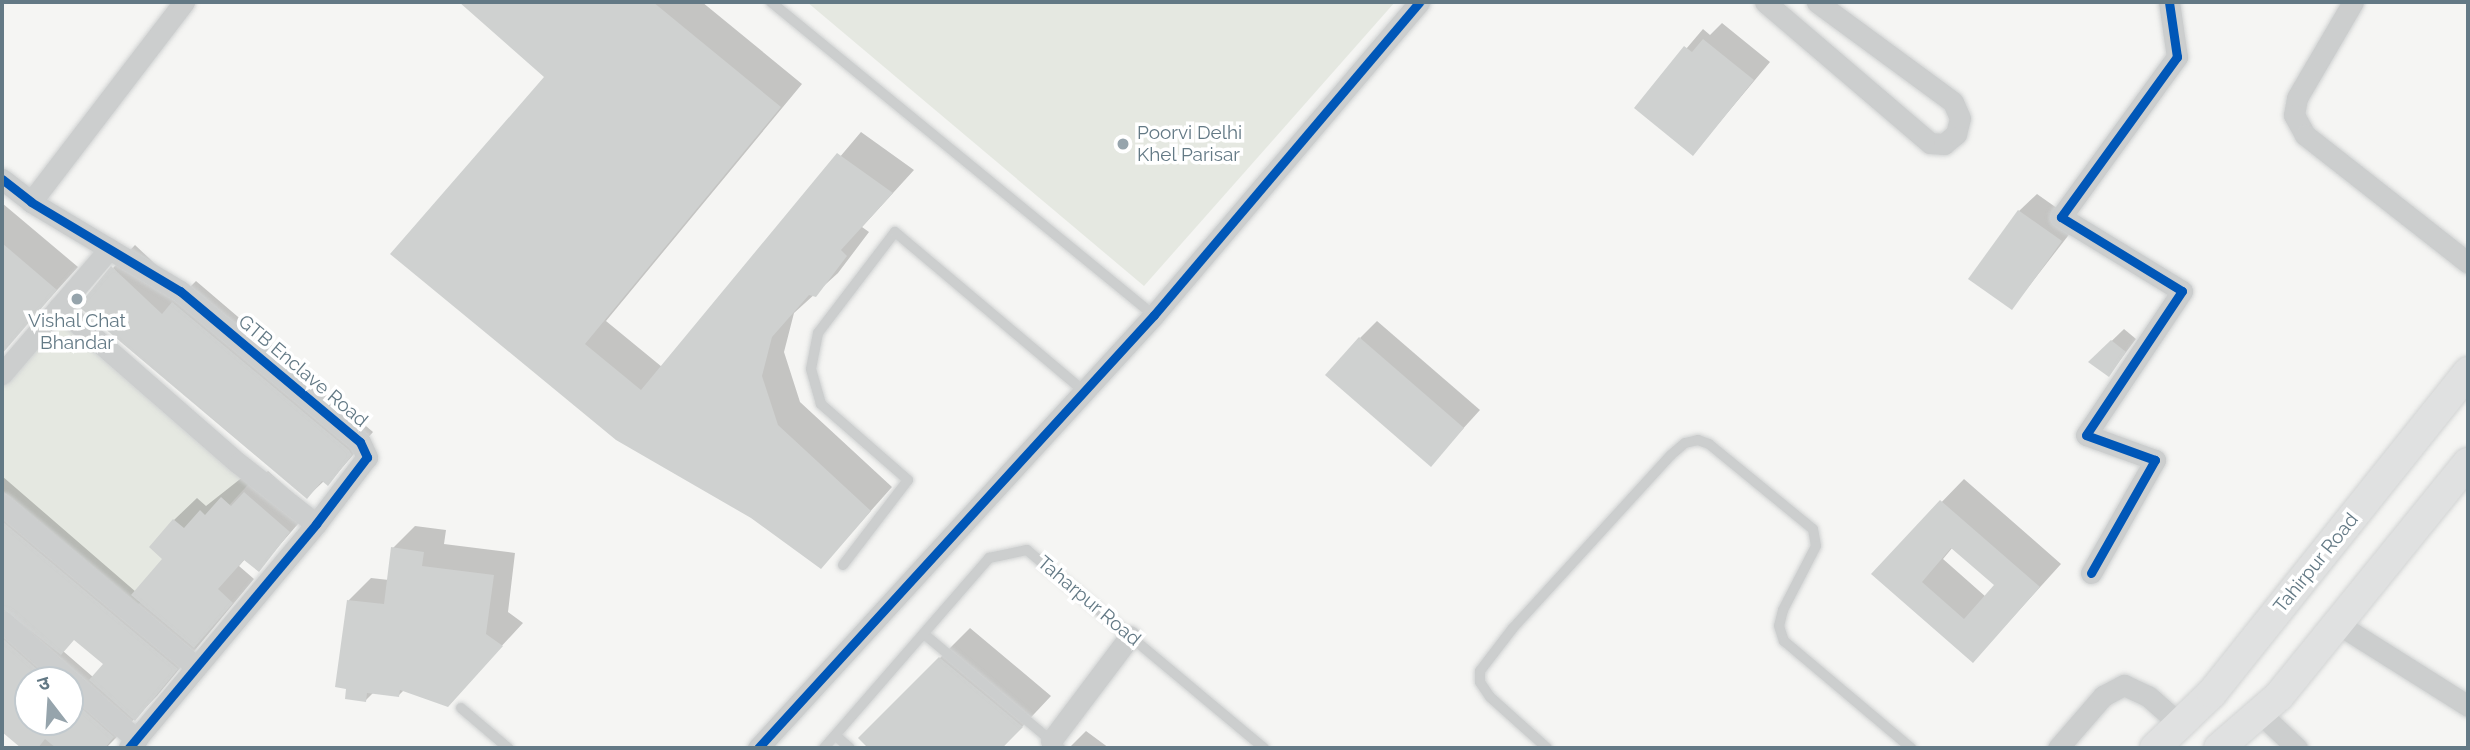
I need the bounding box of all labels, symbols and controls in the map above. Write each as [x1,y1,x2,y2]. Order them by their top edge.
place label: Poorvi Delhi Khel Parisar [1137,122,1242,166]
marker: Poorvi Delhi Khel Parisar [1115,136,1131,152]
marker: Vishal Chat Bhandar [69,291,85,307]
place label: Vishal Chat Bhandar [28,310,126,354]
street label: GTB Enclave Road [234,310,372,432]
street label: Tahirpur Road [2269,508,2363,618]
street label: Taharpur Road [1033,551,1145,651]
north arrow [14,666,84,736]
text: उ [35,671,52,695]

